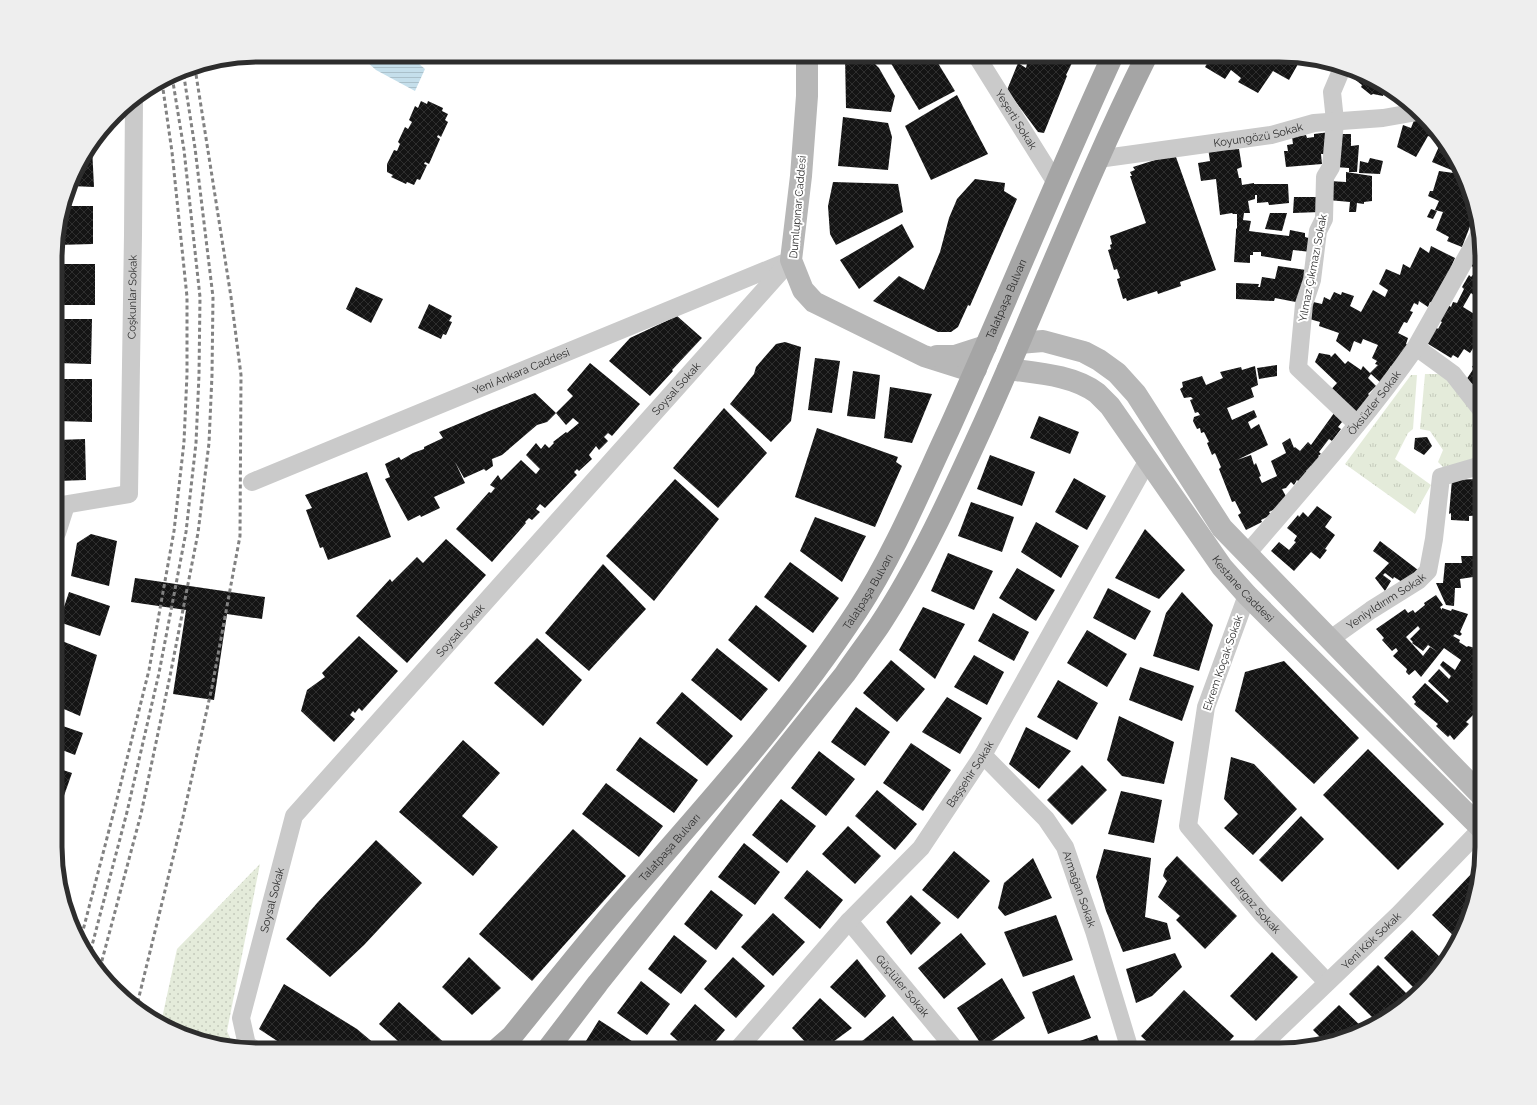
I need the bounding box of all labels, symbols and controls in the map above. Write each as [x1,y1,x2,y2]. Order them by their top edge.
street label: Yeşerti Sokak [993,87,1040,152]
street label: Koyungözü Sokak [1213,120,1305,149]
street label: Dumlupınar Caddesi [787,155,809,259]
street label: Yılmaz Çıkmazı Sokak [1296,213,1330,323]
street label: Coşkunlar Sokak [125,254,139,339]
street label: Talatpaşa Bulvarı [983,257,1029,341]
street label: Yeni Ankara Caddesi [471,345,571,397]
street label: Soysal Sokak [649,359,703,418]
street label: Öksüzler Sokak [1345,368,1403,437]
street label: Talatpaşa Bulvarı [840,552,895,632]
street label: Kestane Caddesi [1210,553,1277,625]
street label: Yeniyıldırım Sokak [1344,570,1429,632]
street label: Soysal Sokak [433,601,487,659]
street label: Ekrem Koçak Sokak [1201,613,1246,713]
street label: Başşehir Sokak [944,738,996,810]
street label: Talatpaşa Bulvarı [636,811,703,884]
street label: Armağan Sokak [1060,849,1099,929]
street label: Soysal Sokak [257,866,287,934]
street label: Burgaz Sokak [1228,875,1284,936]
street label: Yeni Kök Sokak [1339,909,1404,972]
street label: Güçlüler Sokak [873,952,932,1019]

